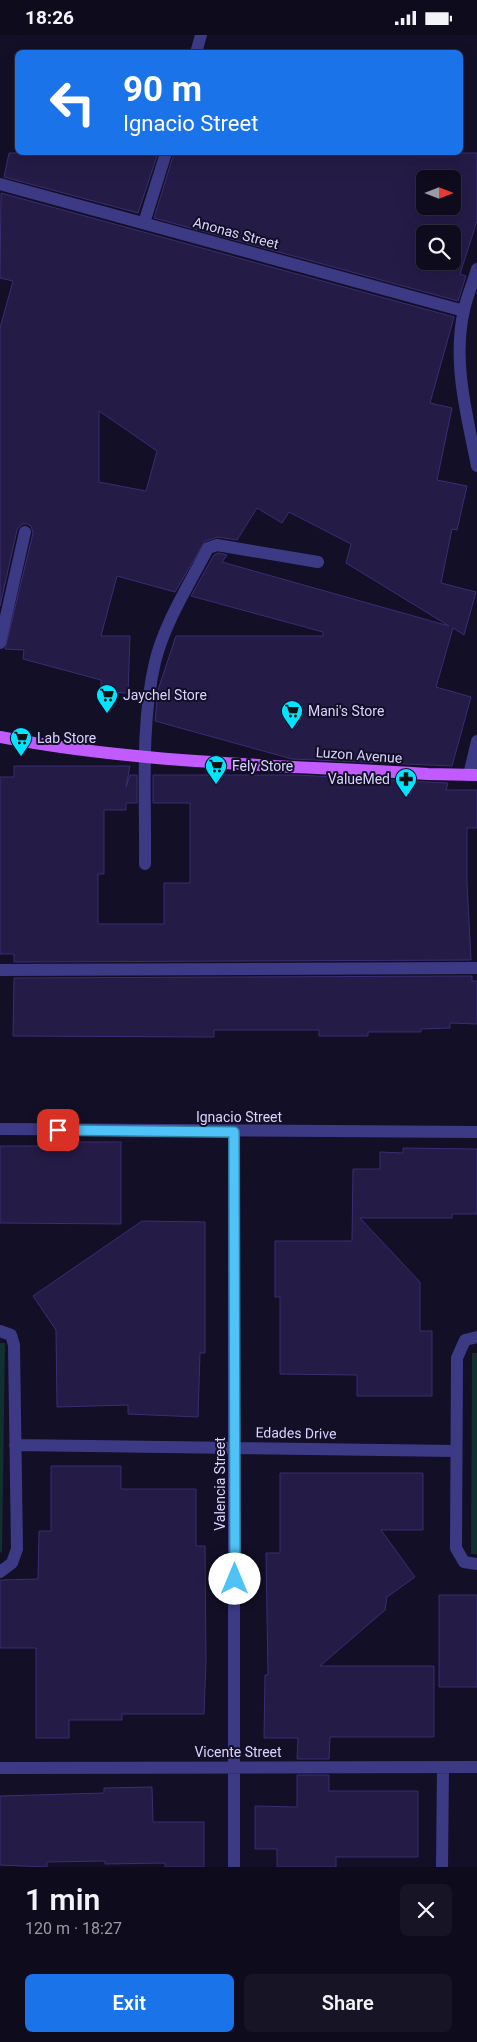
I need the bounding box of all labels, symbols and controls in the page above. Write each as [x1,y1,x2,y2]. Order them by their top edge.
text: 18:26 [25,6,74,29]
text: 90 m [123,69,202,110]
icon: left [40,70,105,135]
text: Ignacio Street [123,111,258,136]
north arrow [416,170,461,215]
map controls [416,170,461,270]
street label: Anonas Street [192,214,281,252]
button: search [416,225,461,270]
supermarket icon: Jaychel Store [95,683,119,714]
place label: Jaychel Store [123,687,207,703]
supermarket icon: Mani's Store [280,699,304,730]
place label: Mani's Store [308,703,384,719]
supermarket icon: Lab Store [9,726,33,757]
place label: Lab Store [37,730,96,746]
street label: Luzon Avenue [315,744,403,766]
supermarket icon: Fely Store [204,754,228,785]
place label: Fely Store [232,758,293,774]
pharmacy icon: ValueMed [394,767,418,798]
place label: ValueMed [328,771,390,787]
pin [37,1109,79,1151]
street label: Ignacio Street [196,1109,282,1125]
icon: arrive [44,1116,72,1144]
street label: Edades Drive [255,1424,337,1442]
street label: Valencia Street [212,1437,228,1531]
position arrow [208,1552,260,1604]
street label: Vicente Street [194,1744,282,1760]
text: 1 min [25,1882,100,1917]
button: close [400,1884,452,1936]
text: 120 m · 18:27 [25,1919,122,1938]
button: Exit [25,1974,234,2032]
button: Share [244,1974,452,2032]

